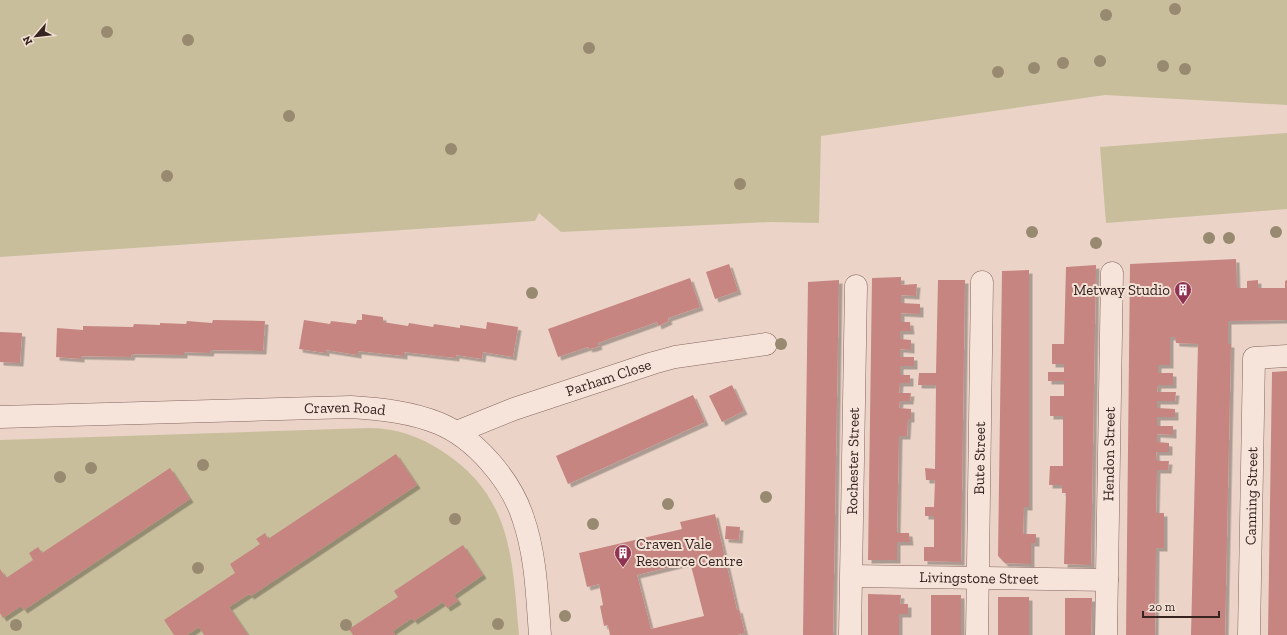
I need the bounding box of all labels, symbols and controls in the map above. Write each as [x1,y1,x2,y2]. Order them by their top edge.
north arrow [16,16,56,56]
text: N [20,33,35,47]
building icon: Metway Studio [1173,280,1193,305]
place label: Metway Studio [1073,281,1170,299]
street label: Parham Close [563,355,654,400]
street label: Craven Road [304,398,387,419]
street label: Hendon Street [1099,406,1119,501]
street label: Rochester Street [843,407,863,515]
street label: Bute Street [970,421,989,495]
street label: Canning Street [1242,446,1261,545]
place label: Craven Vale Resource Centre [636,535,743,570]
building icon: Craven Vale Resource Centre [613,543,633,568]
street label: Livingstone Street [919,568,1039,588]
scale bar [1143,593,1219,619]
text: 20 m [1149,600,1176,614]

